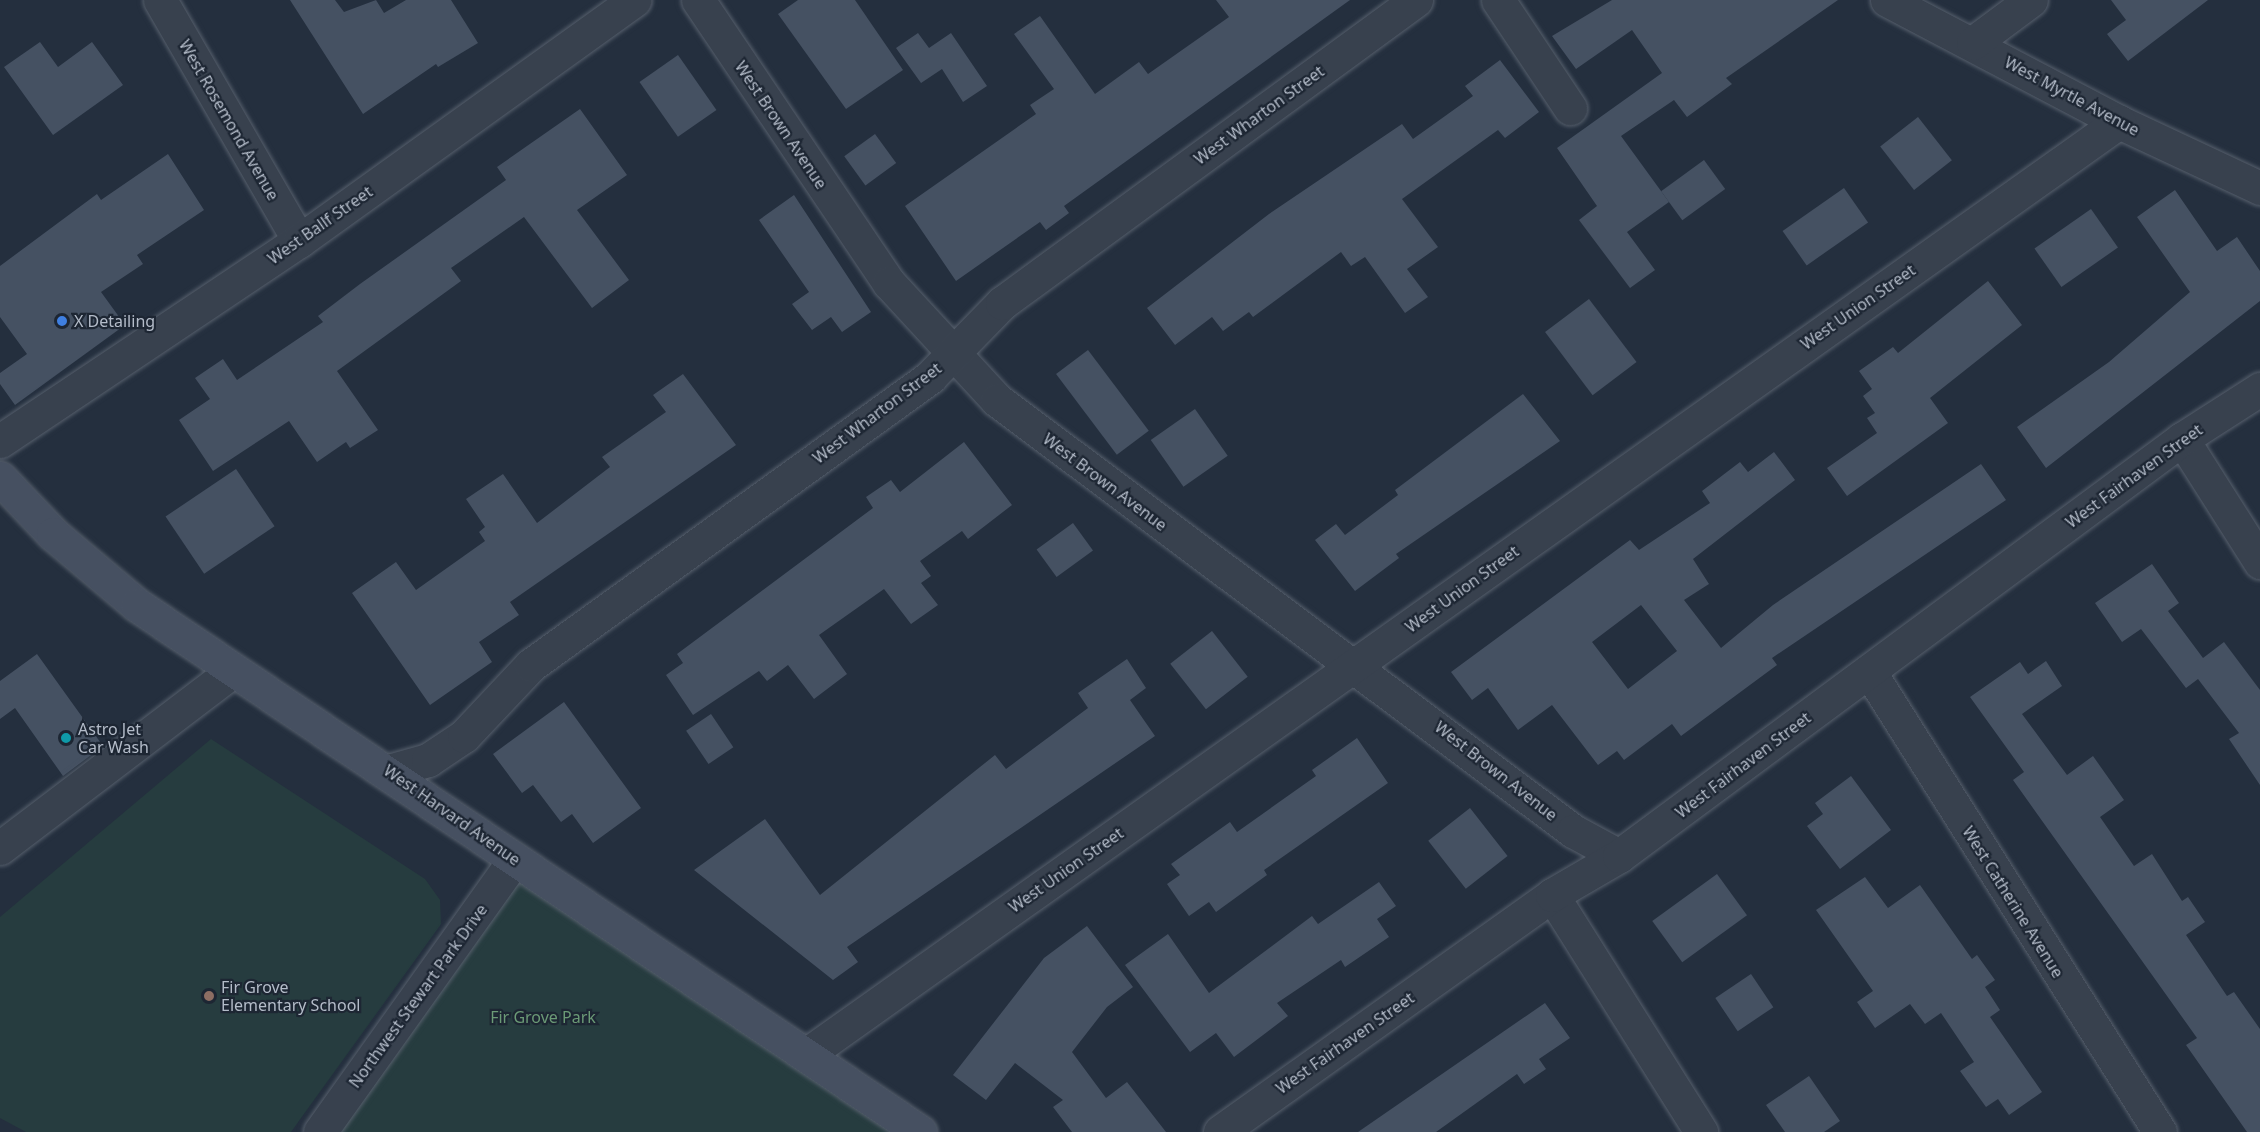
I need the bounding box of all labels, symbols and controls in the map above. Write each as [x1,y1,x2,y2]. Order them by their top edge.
street label: West Rosemond Avenue [175,36,283,204]
street label: West Myrtle Avenue [2001,52,2143,140]
street label: West Brown Avenue [731,57,831,193]
street label: West Wharton Street [1190,61,1328,169]
street label: West Ballf Street [264,182,376,268]
street label: West Union Street [1797,260,1919,354]
place label: X Detailing [74,311,155,331]
marker: X Detailing [55,314,69,328]
street label: West Wharton Street [809,358,945,468]
street label: West Fairhaven Street [2062,420,2206,532]
street label: West Brown Avenue [1039,429,1171,535]
street label: West Union Street [1402,541,1522,637]
street label: West Fairhaven Street [1672,708,1814,822]
street label: West Brown Avenue [1431,717,1561,825]
place label: Astro Jet Car Wash [78,719,149,757]
marker: Astro Jet Car Wash [59,731,73,745]
street label: West Harvard Avenue [380,761,524,869]
street label: West Union Street [1005,823,1127,917]
street label: West Catherine Avenue [1959,823,2067,981]
street label: Northwest Stewart Park Drive [345,900,491,1092]
place label: Fir Grove Elementary School [221,977,360,1015]
street label: West Fairhaven Street [1272,988,1418,1098]
marker: Fir Grove Elementary School [202,989,216,1003]
park label: Fir Grove Park [490,1007,596,1027]

